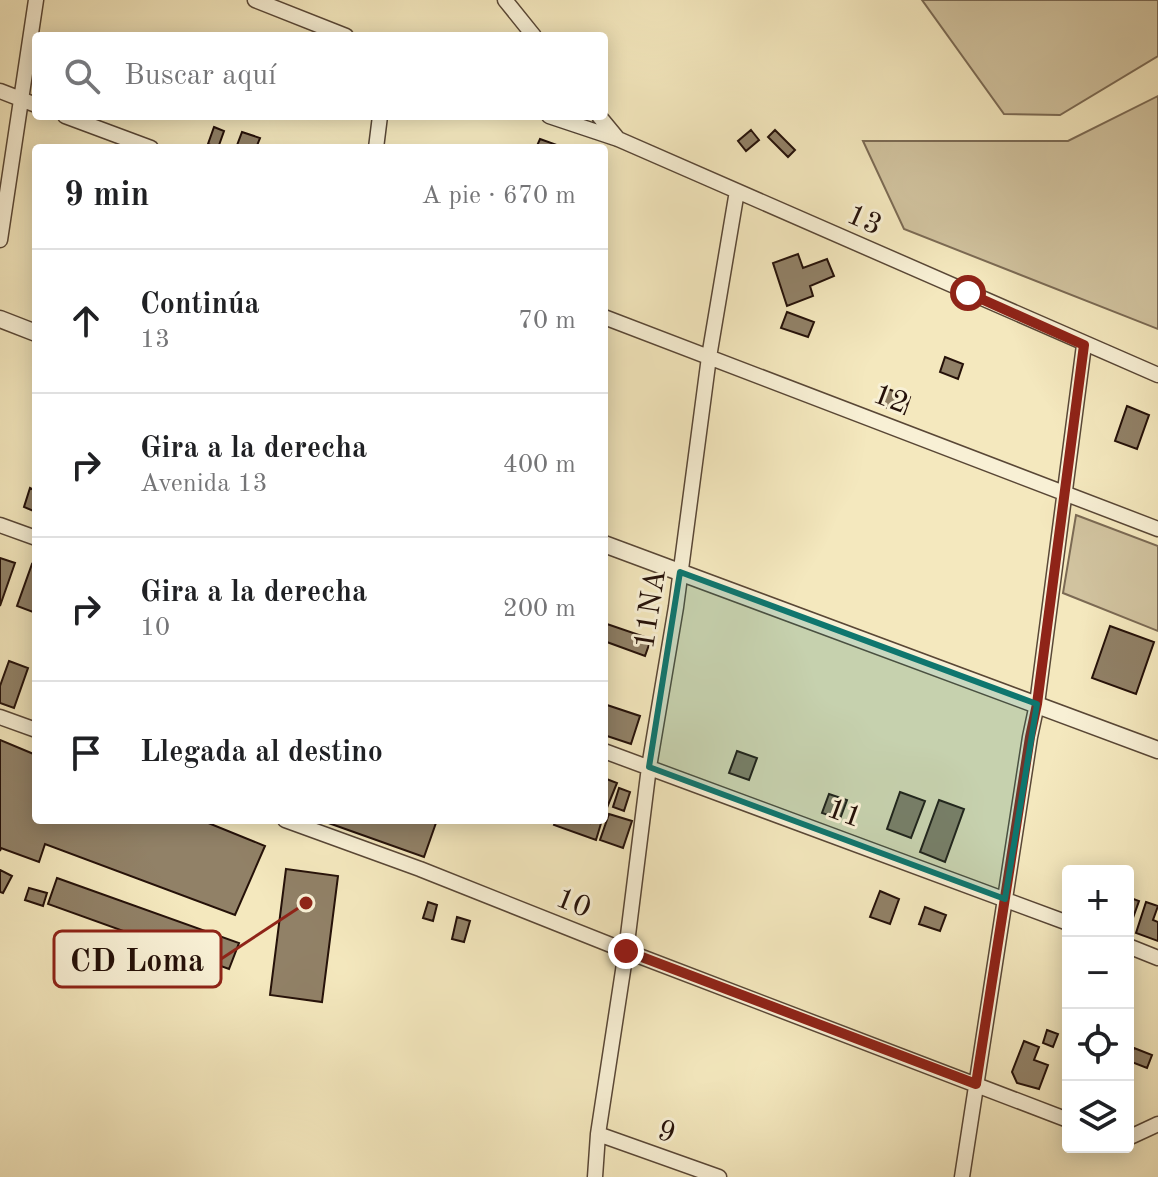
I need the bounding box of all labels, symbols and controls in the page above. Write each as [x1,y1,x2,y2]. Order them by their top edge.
search box [32,32,608,120]
icon: search [60,54,104,98]
text: Buscar aquí [124,61,276,91]
text: 9 min [64,179,149,213]
text: A pie · 670 m [421,183,576,209]
street label: 13 [842,200,886,242]
route start [950,275,986,311]
text: Continúa [140,290,260,320]
icon: ahead [64,299,108,343]
text: 70 m [518,308,576,334]
text: 13 [140,327,170,353]
street label: 12 [869,380,912,420]
text: Gira a la derecha [140,434,367,464]
icon: right [64,443,108,487]
text: 400 m [503,452,576,478]
text: Avenida 13 [140,471,268,497]
street label: 11NA [630,567,672,651]
text: Gira a la derecha [140,578,367,608]
icon: right [64,587,108,631]
text: 200 m [503,596,576,622]
text: 10 [140,615,170,641]
icon: arrive [64,731,108,775]
text: Llegada al destino [140,738,383,768]
street label: 11 [823,794,866,834]
map controls [1062,865,1134,1153]
button: + [1062,865,1134,937]
street label: 10 [551,883,595,924]
callout: CD Loma [54,931,221,987]
route end [608,933,644,969]
button: − [1062,937,1134,1009]
text: CD Loma [70,947,204,979]
button: locate [1062,1009,1134,1081]
button: layers [1062,1081,1134,1153]
street label: 9 [653,1116,679,1150]

